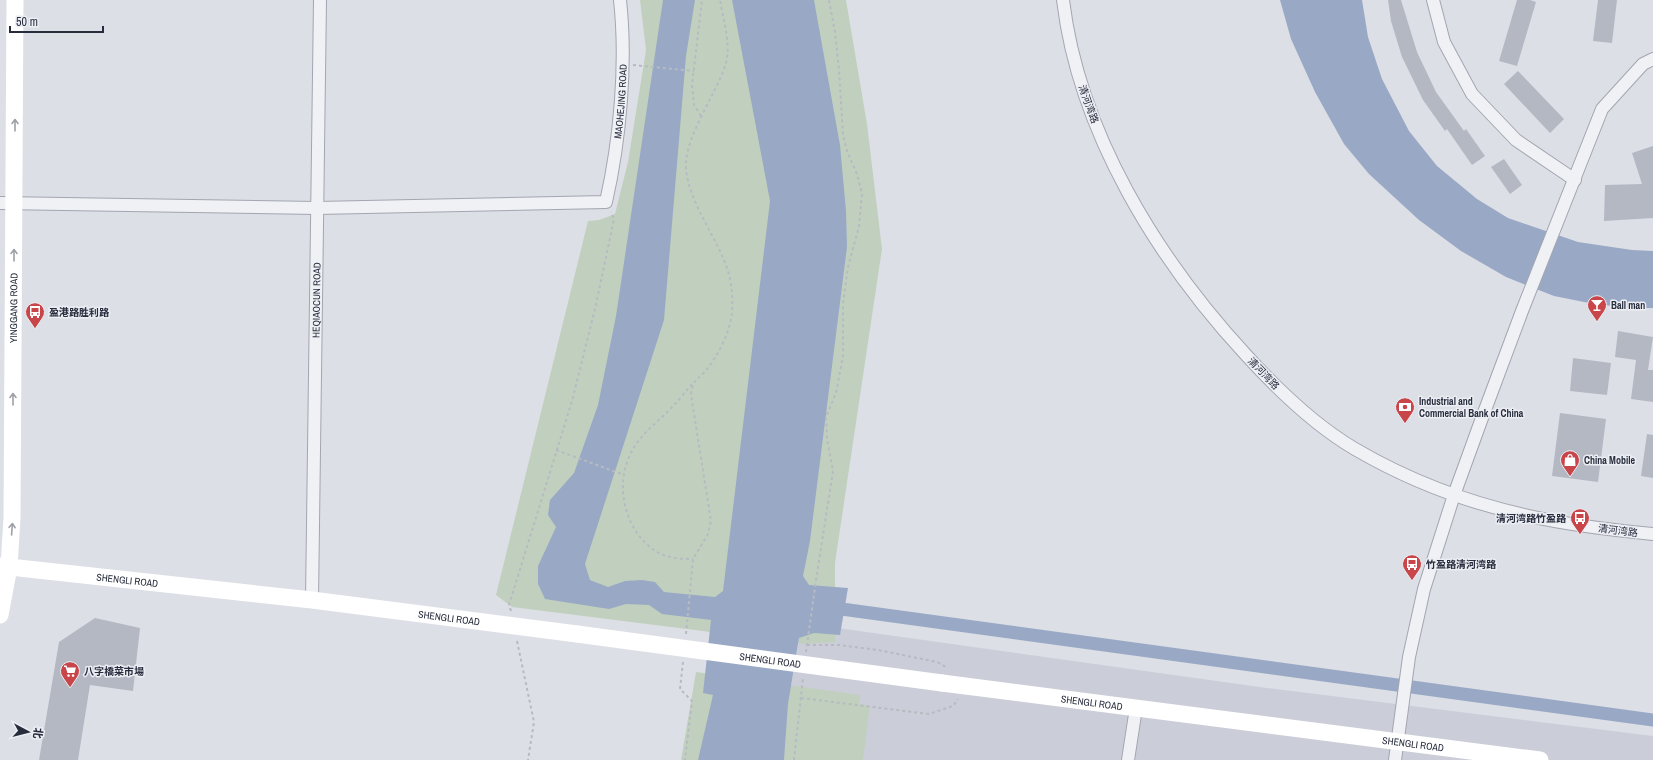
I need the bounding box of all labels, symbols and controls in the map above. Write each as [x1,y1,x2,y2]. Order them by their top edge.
scale bar [10,8,103,34]
text: 50 m [16,14,38,30]
street label: MAOHEJING ROAD [611,64,630,139]
street label: 清河湾路 [1076,83,1101,125]
one-way arrow [11,119,19,132]
one-way arrow [10,249,18,262]
street label: HEQIAOCUN ROAD [309,262,324,338]
street label: YINGGANG ROAD [7,273,20,343]
bar icon: Ball man [1586,294,1608,322]
place label: Ball man [1611,299,1645,312]
bus stop icon: 盈港路胜利路 [24,301,46,329]
place label: 盈港路胜利路 [49,306,110,319]
street label: 清河湾路 [1245,354,1282,392]
one-way arrow [9,393,17,406]
place label: Industrial and Commercial Bank of China [1419,395,1524,420]
bank icon: Industrial and Commercial Bank of China [1394,396,1416,424]
shop icon: China Mobile [1559,449,1581,477]
place label: China Mobile [1584,454,1635,467]
bus stop icon: 清河湾路竹盈路 [1569,507,1591,535]
place label: 清河湾路竹盈路 [1496,512,1567,525]
street label: 清河湾路 [1597,522,1639,539]
one-way arrow [8,523,15,536]
bus stop icon: 竹盈路清河湾路 [1401,553,1423,581]
place label: 竹盈路清河湾路 [1425,558,1497,571]
street label: SHENGLI ROAD [96,571,159,590]
street label: SHENGLI ROAD [417,608,481,628]
street label: SHENGLI ROAD [739,650,802,671]
supermarket icon: 八字橋菜市場 [59,660,81,688]
place label: 八字橋菜市場 [84,665,144,678]
street label: SHENGLI ROAD [1060,692,1123,713]
north arrow [8,712,48,752]
text: 北 [30,727,46,740]
street label: SHENGLI ROAD [1381,734,1445,755]

